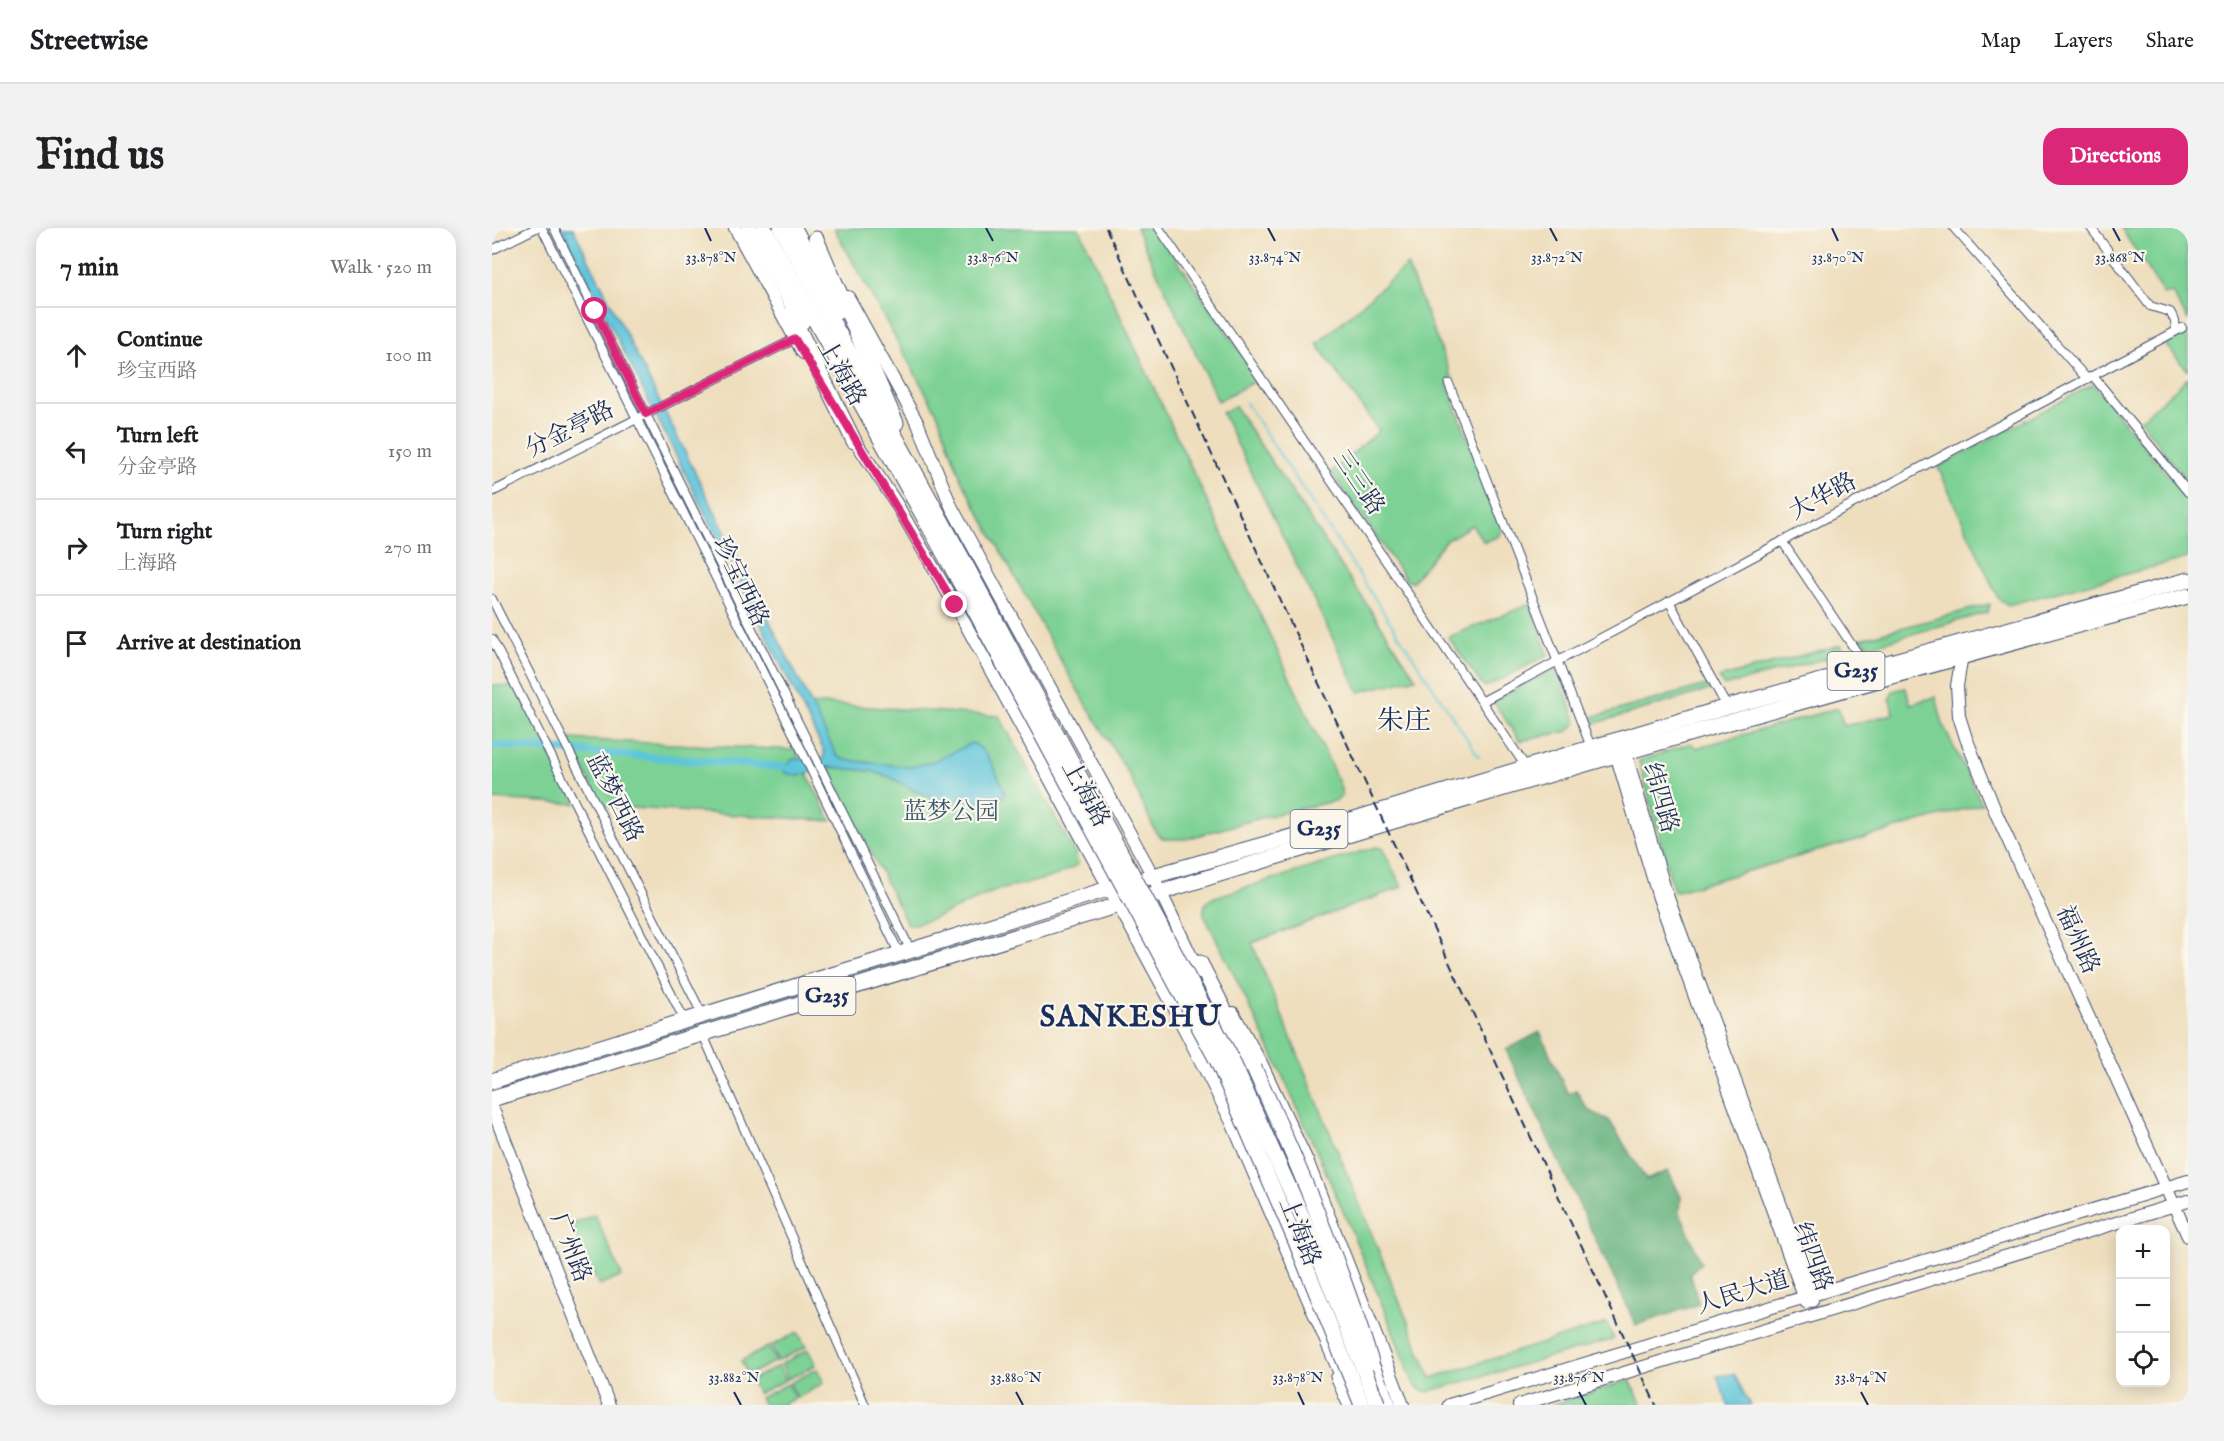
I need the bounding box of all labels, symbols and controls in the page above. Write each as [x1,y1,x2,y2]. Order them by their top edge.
text: Streetwise [30,24,148,59]
text: Map [1981,28,2021,55]
text: Layers [2054,28,2113,55]
text: Share [2146,28,2194,55]
button: Directions [2043,128,2188,185]
text: Find us [36,130,164,183]
text: 33.878°N [686,248,736,267]
text: 33.876°N [967,248,1019,267]
text: 33.874°N [1249,248,1301,267]
text: 33.872°N [1531,248,1583,267]
text: 33.870°N [1812,248,1864,267]
text: 33.868°N [2095,248,2145,267]
text: 7 min [60,251,119,284]
text: Walk · 520 m [330,255,432,280]
route start [581,297,607,323]
text: Continue [117,326,203,354]
street label: 上海路 [810,334,872,412]
icon: ahead [60,339,93,372]
text: 100 m [385,343,432,368]
text: 珍宝西路 [117,359,197,384]
street label: 分金亭路 [520,394,620,466]
text: Turn left [117,422,199,450]
icon: left [60,435,93,468]
text: 150 m [388,439,432,464]
street label: 三三路 [1325,444,1391,522]
text: 分金亭路 [117,455,197,480]
street label: 大华路 [1784,466,1862,528]
text: Turn right [117,518,212,546]
icon: right [60,531,93,564]
street label: 珍宝西路 [705,532,775,632]
text: 270 m [384,535,432,560]
text: 上海路 [117,551,177,576]
route end [941,591,967,617]
icon: arrive [60,627,93,660]
text: Arrive at destination [117,629,301,657]
road number: G235 [1828,652,1884,690]
district label: 朱庄 [1377,705,1431,739]
street label: 蓝梦西路 [578,748,650,848]
street label: 上海路 [1054,755,1116,833]
street label: 纬四路 [1635,759,1685,837]
park label: 蓝梦公园 [903,797,999,828]
road number: G235 [1290,810,1348,848]
street label: 福州路 [2048,901,2106,979]
road number: G235 [798,977,856,1015]
district label: SANKESHU [1040,999,1222,1037]
street label: 上海路 [1271,1193,1327,1271]
street label: 广州路 [543,1209,597,1287]
street label: 纬四路 [1785,1218,1839,1296]
map controls [2116,1225,2170,1387]
button: + [2116,1225,2170,1279]
street label: 人民大道 [1693,1264,1793,1322]
button: − [2116,1279,2170,1333]
button: locate [2116,1333,2170,1387]
text: 33.882°N [709,1368,759,1387]
text: 33.880°N [990,1368,1042,1387]
text: 33.878°N [1273,1368,1323,1387]
text: 33.876°N [1553,1368,1605,1387]
text: 33.874°N [1835,1368,1887,1387]

